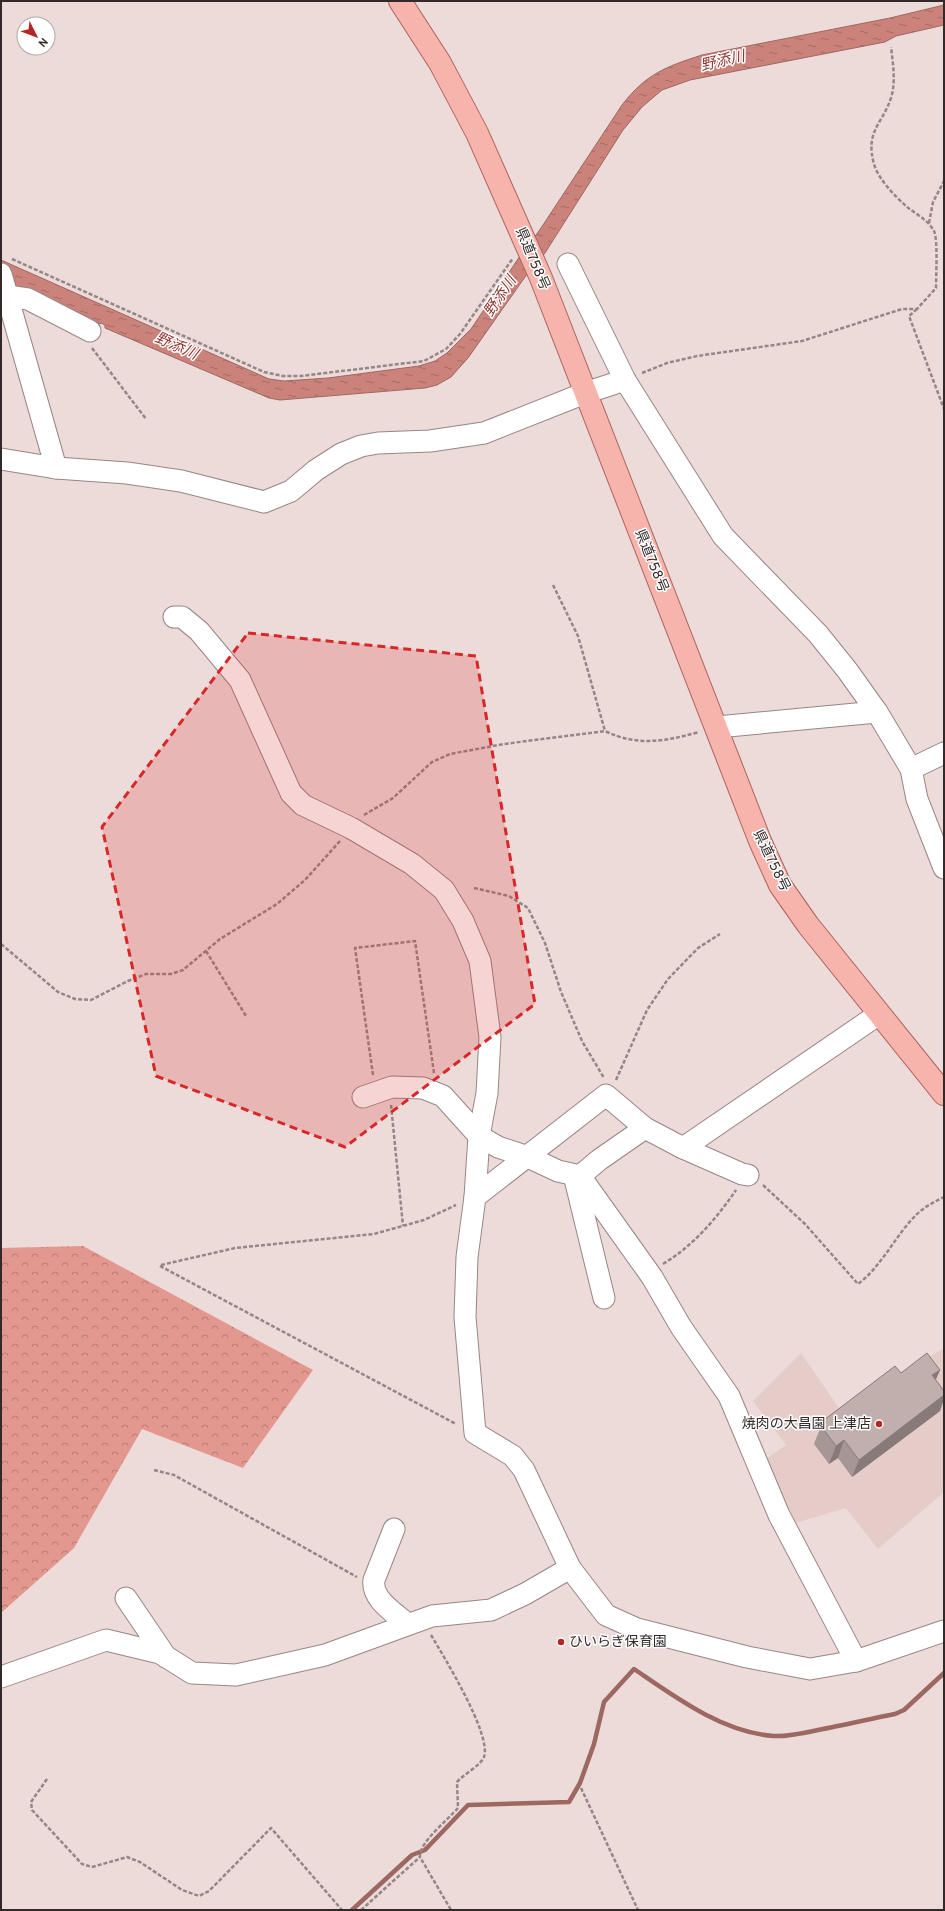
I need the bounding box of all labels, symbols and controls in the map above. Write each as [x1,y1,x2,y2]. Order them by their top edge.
north arrow [16,16,56,56]
text: N [35,34,51,50]
water label: 野添川 [699,47,749,76]
street label: 県道758号 [511,225,553,293]
water label: 野添川 [481,271,523,321]
water label: 野添川 [152,329,202,366]
street label: 県道758号 [631,527,671,595]
street label: 県道758号 [749,827,793,895]
place label: 焼肉の大昌園 上津店 [742,1416,871,1433]
marker: 焼肉の大昌園 上津店 [874,1419,884,1429]
place label: ひいらぎ保育園 [569,1634,667,1651]
marker: ひいらぎ保育園 [556,1637,566,1647]

